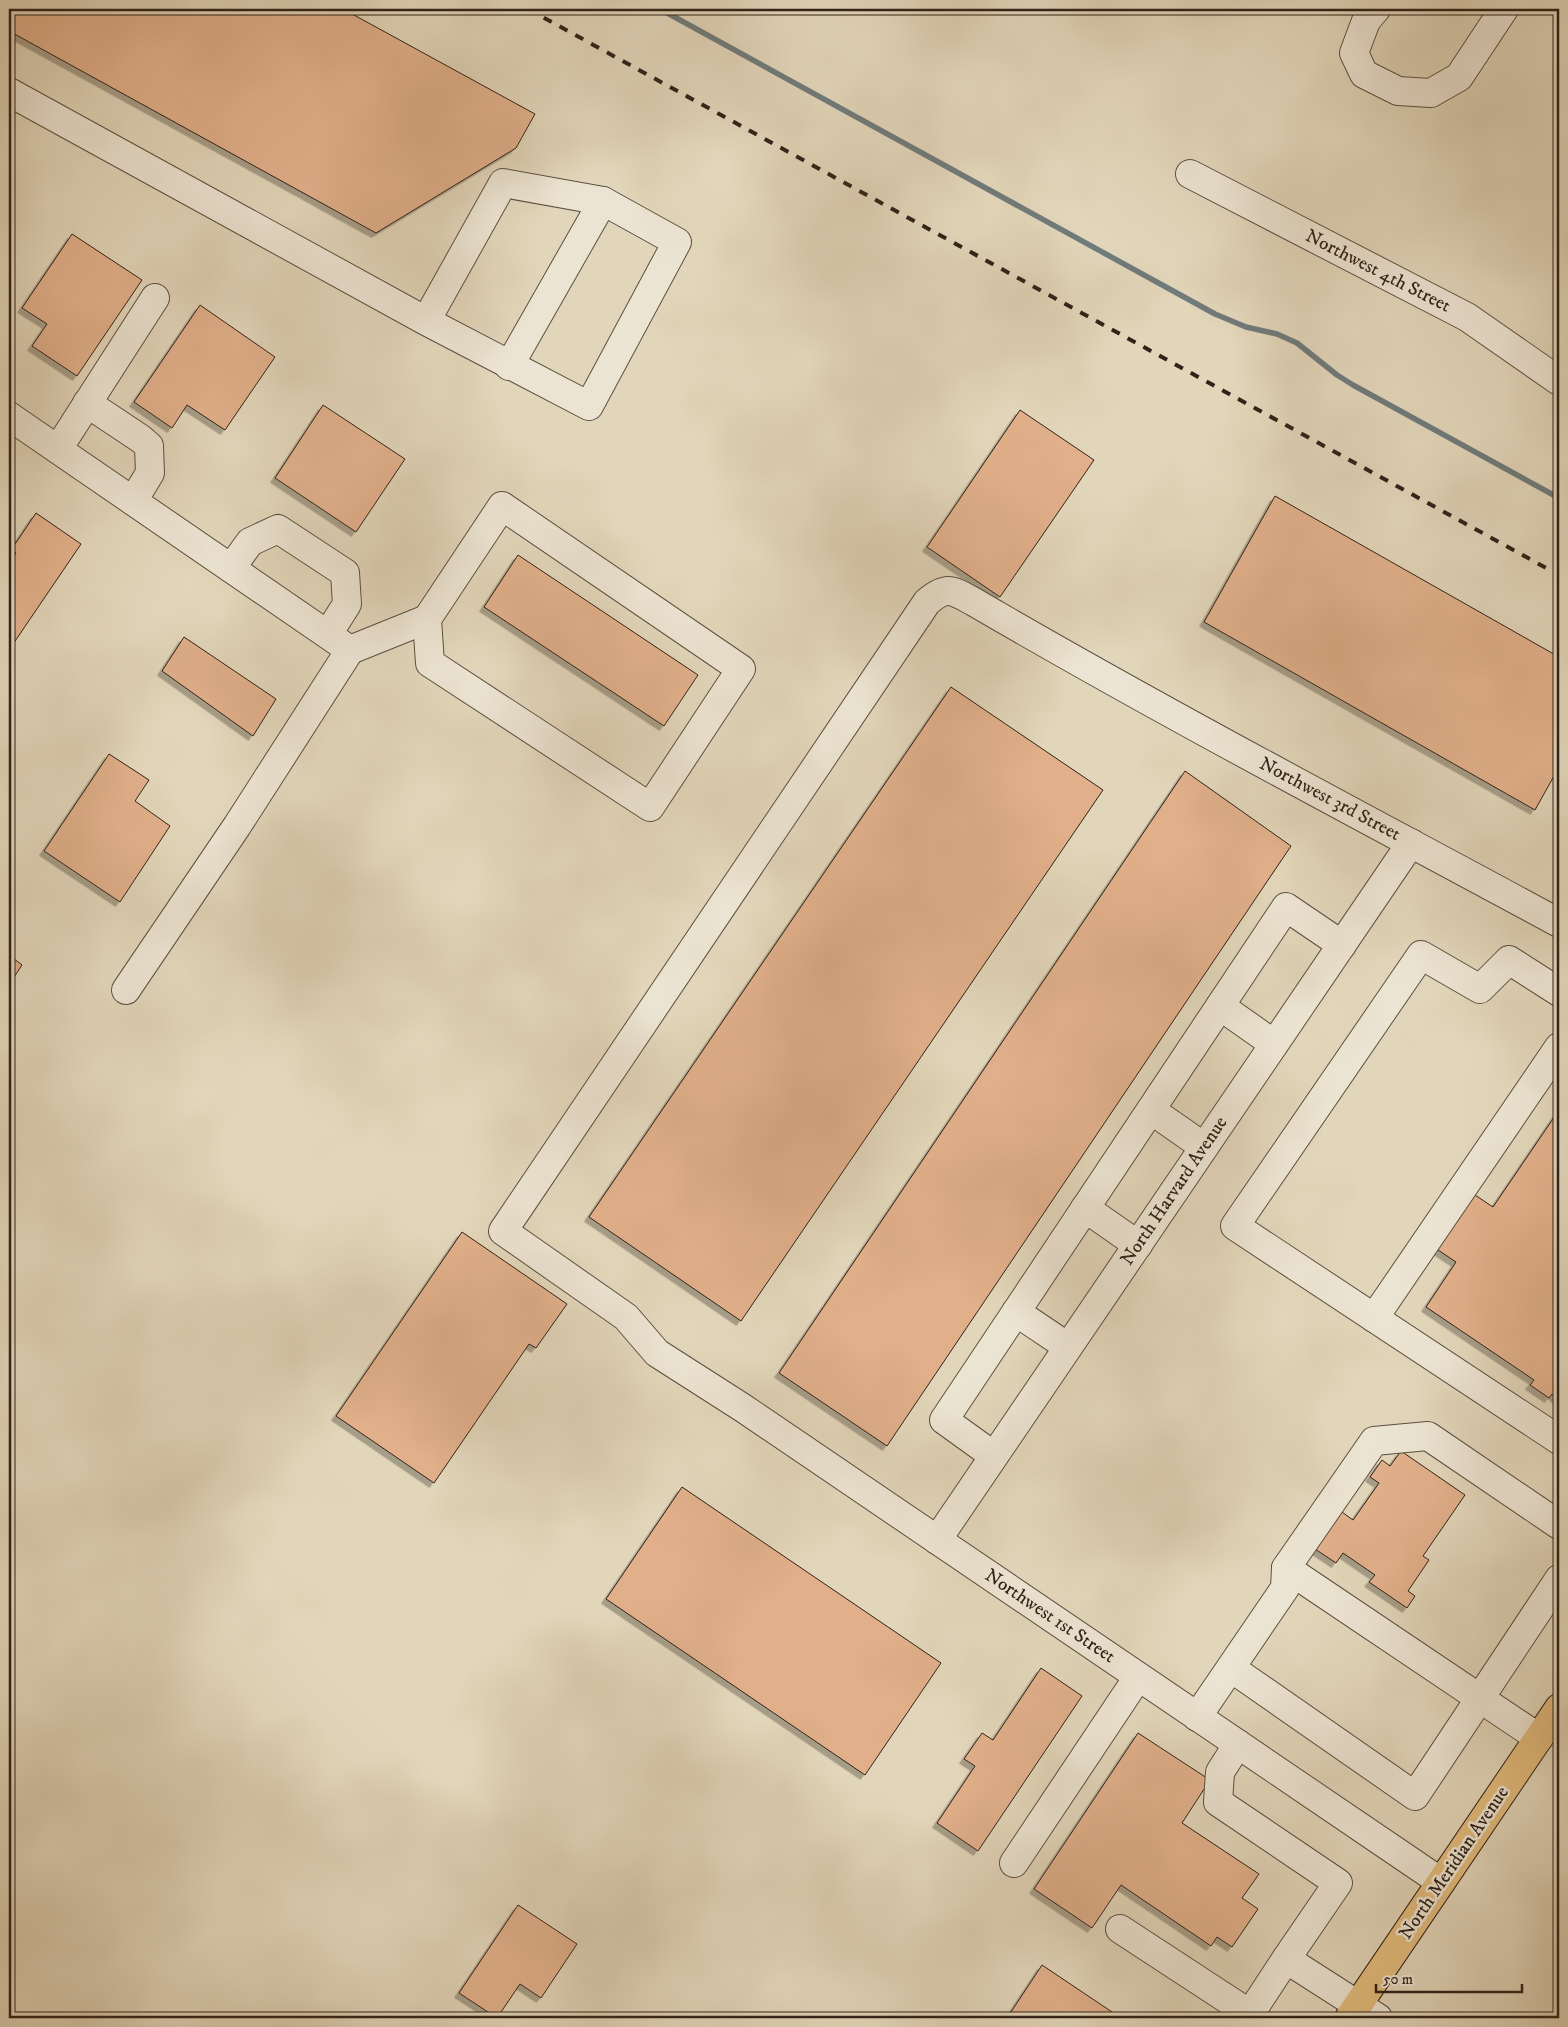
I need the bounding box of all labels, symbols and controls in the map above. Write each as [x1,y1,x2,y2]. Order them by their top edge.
street label: Northwest 4th Street [1302,224,1454,318]
street label: Northwest 3rd Street [1256,752,1404,846]
street label: North Harvard Avenue [1116,1112,1232,1270]
street label: Northwest 1st Street [980,1564,1120,1668]
street label: North Meridian Avenue [1394,1782,1514,1944]
scale bar [1376,1962,1522,1994]
text: 50 m [1383,1970,1413,1989]

